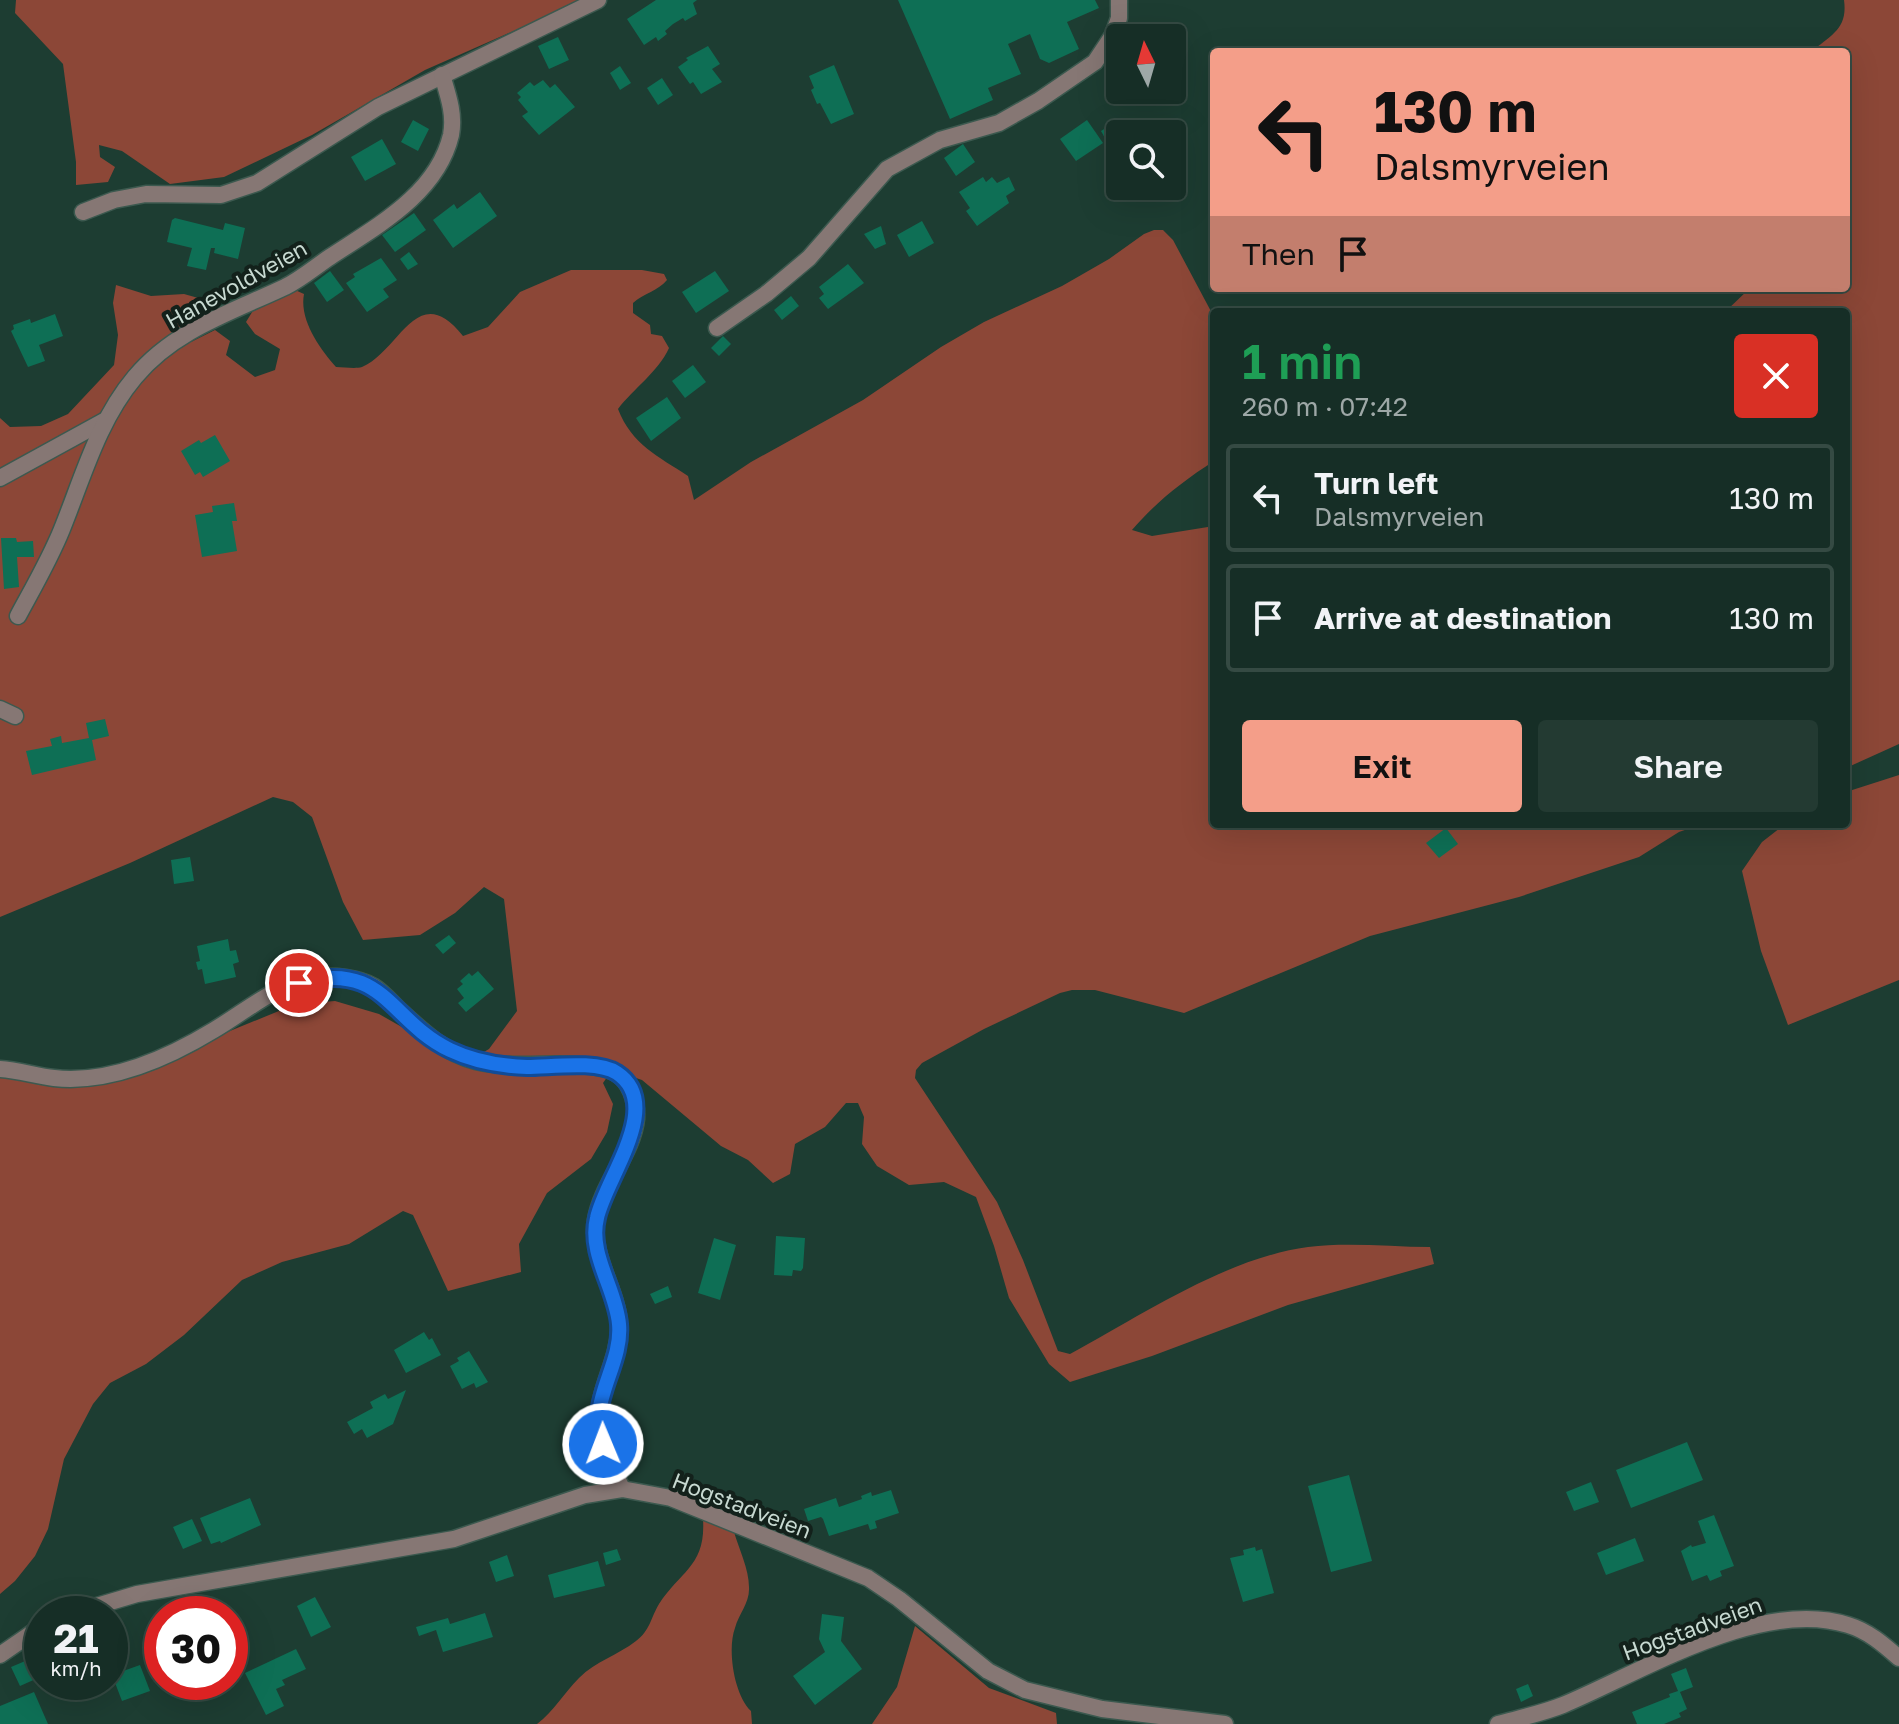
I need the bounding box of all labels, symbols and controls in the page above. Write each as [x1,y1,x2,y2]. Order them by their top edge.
north arrow [1106,24,1186,104]
map controls [1106,24,1186,200]
text: 130 m [1374,77,1536,144]
icon: left [1242,80,1346,184]
button: search [1106,120,1186,200]
text: Dalsmyrveien [1374,145,1610,188]
icon: arrive [1331,232,1375,276]
street label: Hanevoldveien [161,234,311,334]
text: Then [1242,236,1315,272]
text: 1 min [1242,332,1362,390]
button: close [1734,334,1818,418]
text: 260 m · 07:42 [1242,391,1408,422]
text: Turn left [1314,465,1439,501]
icon: left [1246,476,1290,520]
text: 130 m [1729,480,1814,516]
text: Dalsmyrveien [1314,501,1484,532]
icon: arrive [1246,596,1290,640]
text: Arrive at destination [1314,600,1611,636]
text: 130 m [1729,600,1814,636]
button: Exit [1242,720,1522,812]
button: Share [1538,720,1818,812]
pin [265,949,333,1017]
icon: arrive [277,961,321,1005]
position arrow [561,1402,645,1486]
street label: Hogstadveien [669,1466,815,1544]
street label: Hogstadveien [1618,1590,1766,1666]
speed limit sign: 30 [144,1596,248,1700]
text: 21 [54,1614,99,1662]
text: km/h [51,1656,101,1680]

